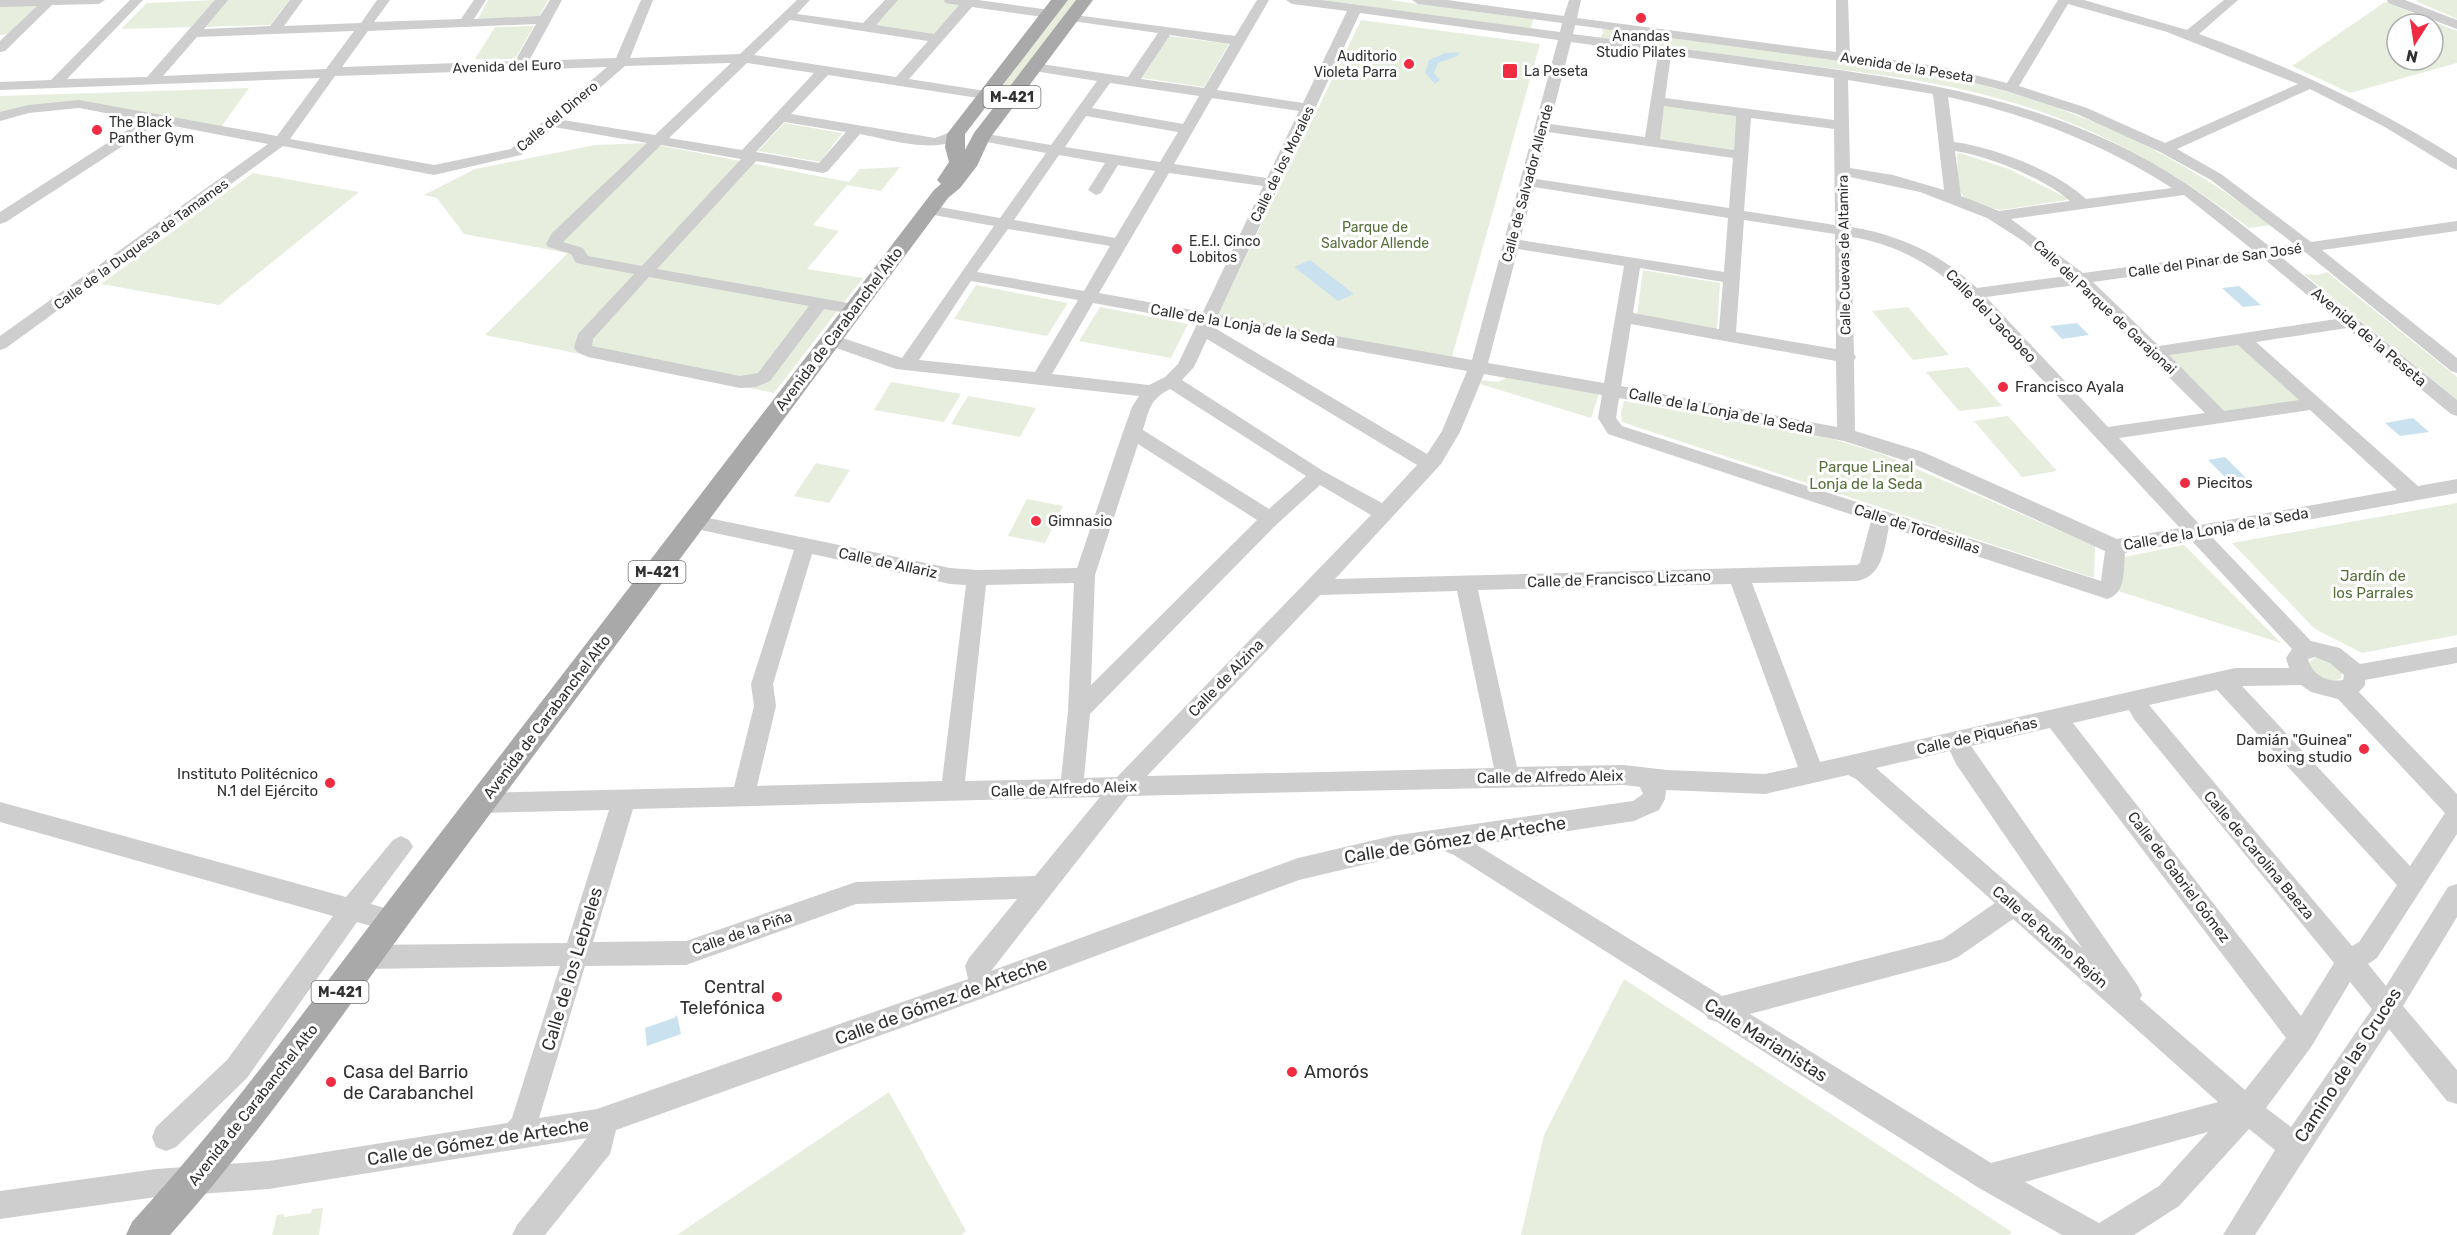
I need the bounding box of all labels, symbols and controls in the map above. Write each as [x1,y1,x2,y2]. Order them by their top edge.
marker: Anandas Studio Pilates [1634,11,1648,25]
north arrow [2385,12,2445,72]
place label: Anandas Studio Pilates [1596,28,1686,61]
text: N [2404,46,2420,67]
place label: Auditorio Violeta Parra [1314,48,1397,81]
street label: Avenida de la Peseta [1839,49,1975,86]
street label: Avenida del Euro [452,56,562,77]
marker: Auditorio Violeta Parra [1402,57,1416,71]
marker: La Peseta [1501,62,1519,80]
place label: La Peseta [1524,63,1588,80]
street label: Calle del Dinero [513,78,601,155]
road number: M-421 [984,86,1040,108]
street label: Calle de Salvador Allende [1498,102,1557,264]
street label: Calle de los Morales [1247,103,1318,225]
place label: The Black Panther Gym [109,114,194,147]
marker: The Black Panther Gym [90,123,104,137]
street label: Calle de la Duquesa de Tamames [51,175,232,313]
street label: Calle Cuevas de Altamira [1835,175,1854,335]
park label: Parque de Salvador Allende [1321,219,1429,252]
place label: E.E.I. Cinco Lobitos [1189,233,1260,266]
street label: Calle del Parque de Garajonai [2030,237,2180,378]
street label: Calle del Pinar de San José [2127,240,2303,281]
marker: E.E.I. Cinco Lobitos [1170,242,1184,256]
street label: Avenida de Carabanchel Alto [772,244,906,414]
street label: Calle del Jacobeo [1942,266,2040,366]
street label: Avenida de la Peseta [2308,284,2430,390]
street label: Calle de la Lonja de la Seda [1149,300,1337,350]
place label: Francisco Ayala [2015,378,2124,396]
marker: Francisco Ayala [1996,380,2010,394]
street label: Calle de la Lonja de la Seda [1627,384,1815,438]
park label: Parque Lineal Lonja de la Seda [1809,458,1923,493]
place label: Piecitos [2197,474,2253,492]
marker: Piecitos [2178,476,2192,490]
street label: Calle de Tordesillas [1852,500,1983,558]
street label: Calle de la Lonja de la Seda [2122,504,2310,554]
place label: Gimnasio [1048,512,1112,530]
marker: Gimnasio [1029,514,1043,528]
street label: Calle de Allariz [837,544,940,582]
road number: M-421 [628,561,686,583]
street label: Calle de Francisco Lizcano [1527,567,1711,591]
park label: Jardín de los Parrales [2333,567,2414,602]
street label: Avenida de Carabanchel Alto [480,632,614,802]
street label: Calle de Alzina [1185,636,1267,720]
street label: Calle de Piqueñas [1915,713,2039,759]
place label: Damián "Guinea" boxing studio [2236,731,2352,766]
marker: Damián "Guinea" boxing studio [2357,742,2371,756]
place label: Instituto Politécnico N.1 del Ejército [177,765,318,800]
street label: Calle de Alfredo Aleix [1477,767,1623,787]
marker: Instituto Politécnico N.1 del Ejército [323,776,337,790]
street label: Calle de Alfredo Aleix [991,777,1137,801]
street label: Calle de Carolina Baeza [2200,787,2318,923]
street label: Calle de Gabriel Gómez [2124,808,2234,946]
street label: Calle de Gómez de Arteche [1343,812,1567,868]
street label: Calle de Rufino Rejón [1989,882,2111,992]
street label: Calle de los Lebreles [537,885,607,1053]
street label: Calle de la Piña [689,907,795,959]
street label: Calle de Gómez de Arteche [832,952,1050,1050]
place label: Central Telefónica [680,976,765,1019]
road number: M-421 [312,981,368,1003]
street label: Camino de las Cruces [2290,984,2406,1146]
marker: Central Telefónica [770,990,784,1004]
street label: Calle Marianistas [1700,993,1832,1087]
street label: Avenida de Carabanchel Alto [184,1021,322,1189]
place label: Casa del Barrio de Carabanchel [343,1061,474,1104]
place label: Amorós [1304,1061,1369,1083]
marker: Amorós [1285,1065,1299,1079]
marker: Casa del Barrio de Carabanchel [324,1075,338,1089]
street label: Calle de Gómez de Arteche [366,1114,590,1170]

